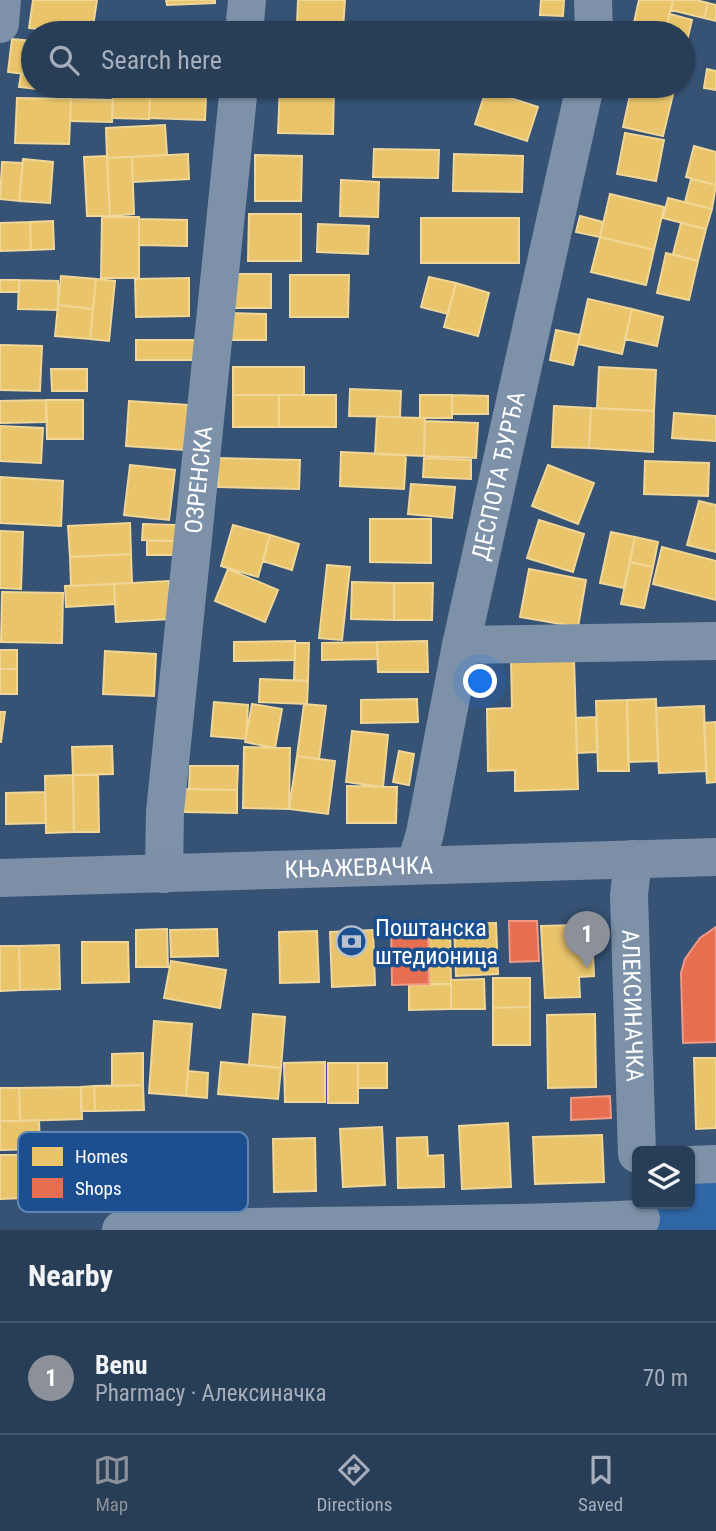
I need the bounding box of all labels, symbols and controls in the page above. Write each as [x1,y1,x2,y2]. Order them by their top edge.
search box [21,21,695,98]
icon: search [45,41,83,79]
text: Search here [101,45,222,75]
street label: ДЕСПОТА ЂУРЂА [466,389,531,563]
street label: ОЗРЕНСКА [179,424,218,535]
your location [463,664,497,698]
street label: КЊАЖЕВАЧКА [284,851,434,884]
pin: 1 [564,911,610,969]
place label: Поштанска штедионица [375,914,498,970]
bank icon: Поштанска штедионица [335,925,369,959]
street label: АЛЕКСИНАЧКА [616,929,649,1082]
legend [18,1132,248,1212]
text: Homes [75,1145,128,1168]
map controls [632,1146,695,1209]
button: layers [632,1146,695,1209]
text: Shops [75,1177,122,1200]
text: Nearby [28,1258,113,1293]
text: Benu [95,1350,148,1380]
text: 1 [45,1365,57,1392]
text: 70 m [643,1365,688,1392]
text: Pharmacy · Алексиначка [95,1380,327,1407]
tab: Map [93,1451,131,1516]
tab: Directions [316,1451,392,1516]
tab: Saved [578,1451,623,1516]

